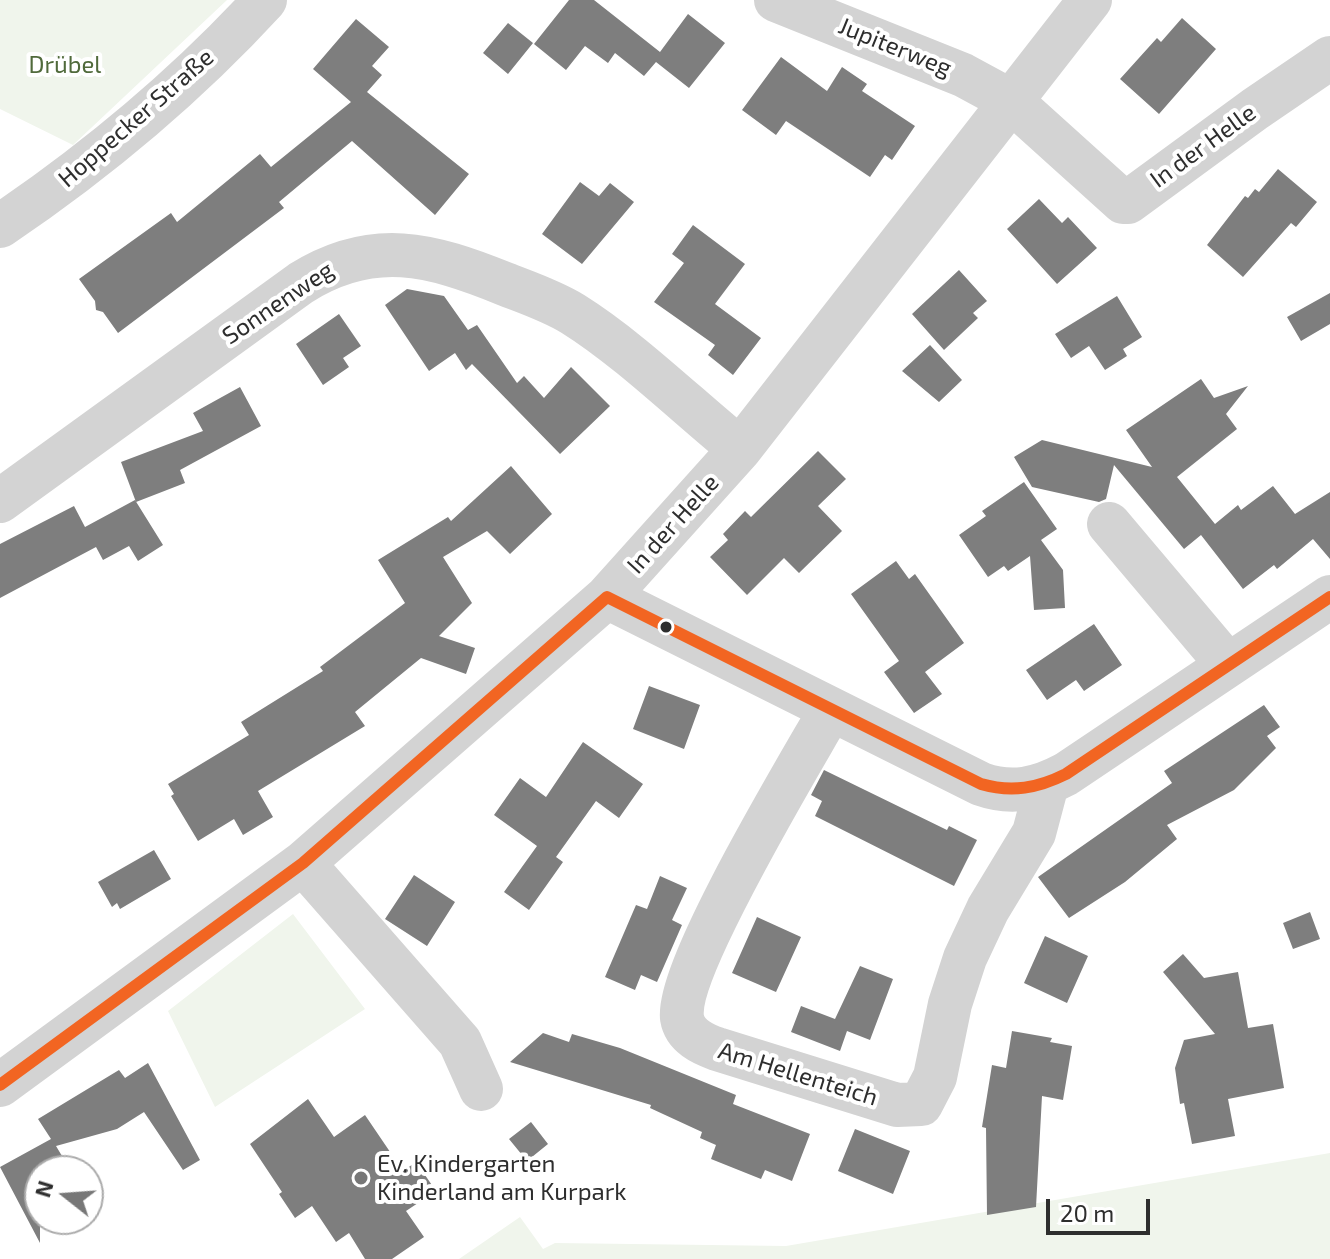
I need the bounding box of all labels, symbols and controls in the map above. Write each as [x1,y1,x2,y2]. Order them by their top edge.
street label: Jupiterweg [834,11,956,83]
street label: Hoppecker Straße [53,43,219,193]
park label: Drübel [29,51,101,79]
street label: In der Helle [1145,98,1261,194]
street label: Sonnenweg [217,255,339,351]
street label: In der Helle [621,469,725,579]
unlabelled marker [658,619,674,635]
street label: Am Hellenteich [715,1036,881,1112]
place label: Ev. Kindergarten Kinderland am Kurpark [377,1150,627,1206]
north arrow [24,1155,104,1235]
marker: Ev. Kindergarten Kinderland am Kurpark [352,1169,370,1187]
text: N [28,1177,58,1200]
scale bar [1050,1183,1154,1233]
text: 20 m [1060,1198,1114,1227]

